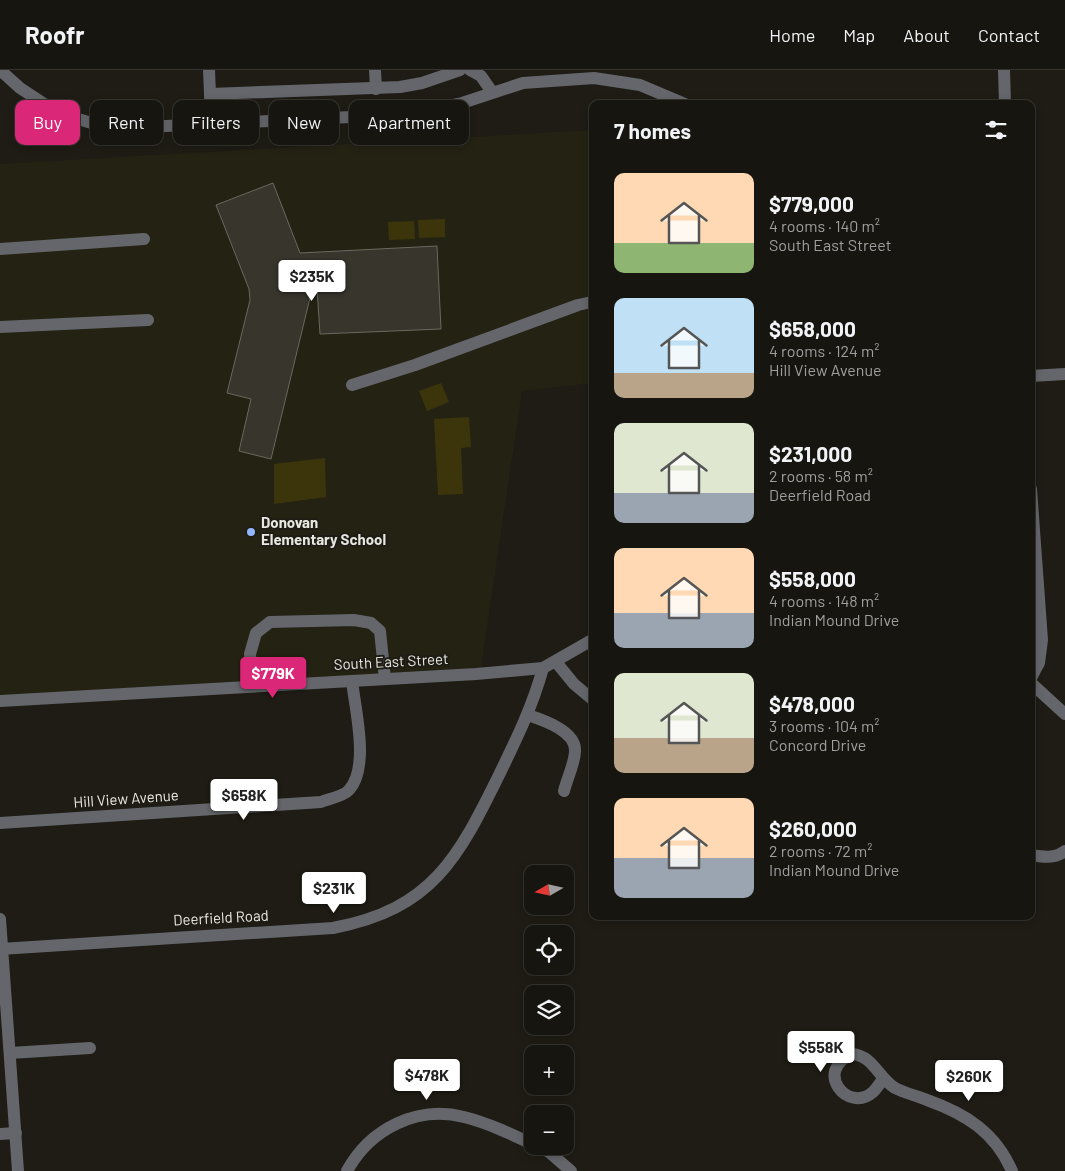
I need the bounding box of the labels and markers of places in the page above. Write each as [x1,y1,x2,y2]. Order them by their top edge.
pin: $235K [277,260,347,302]
place label: Donovan Elementary School [261,513,386,548]
marker: Donovan Elementary School [245,526,257,538]
pin: $779K [238,656,308,699]
pin: $658K [209,778,279,821]
pin: $231K [299,872,369,914]
pin: $558K [786,1030,856,1073]
pin: $478K [392,1058,462,1101]
pin: $260K [934,1060,1004,1102]

